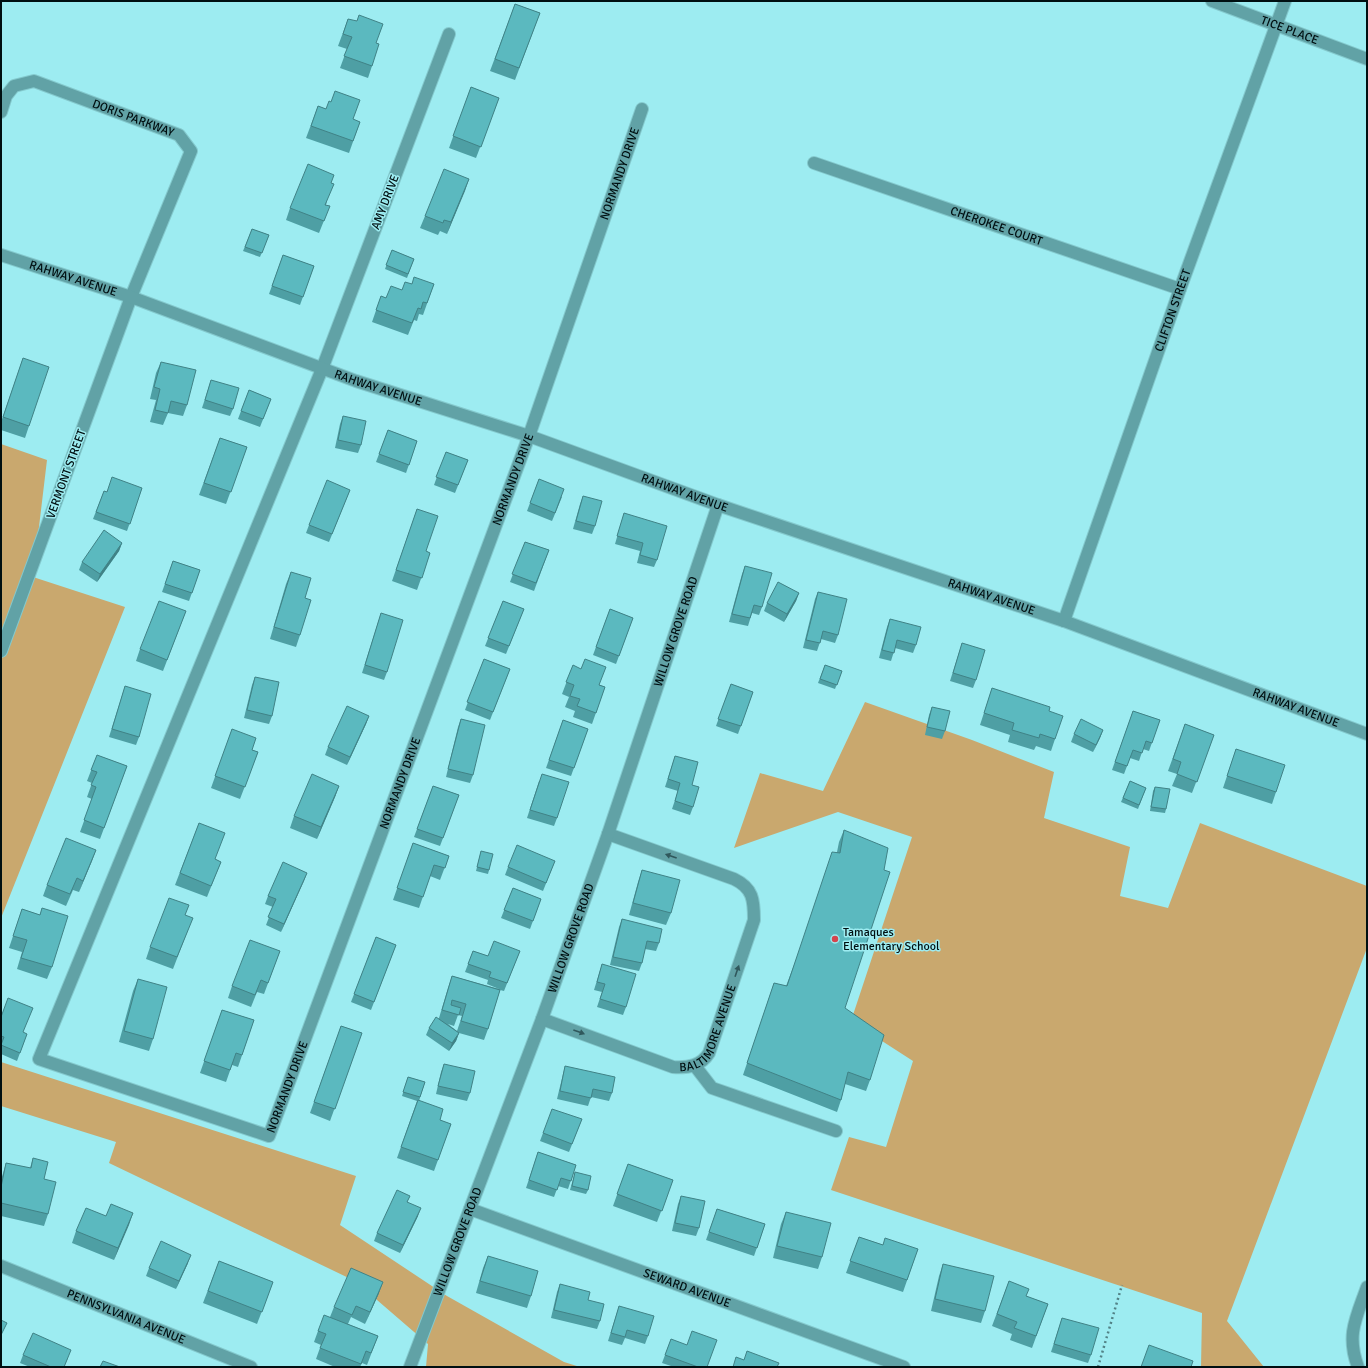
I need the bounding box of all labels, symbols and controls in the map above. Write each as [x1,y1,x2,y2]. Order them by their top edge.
street label: TICE PLACE [1259,13,1321,48]
street label: DORIS PARKWAY [90,96,176,140]
street label: NORMANDY DRIVE [597,125,643,222]
street label: AMY DRIVE [368,172,403,232]
street label: CHEROKEE COURT [948,203,1045,249]
street label: RAHWAY AVENUE [27,258,119,300]
street label: CLIFTON STREET [1152,267,1195,354]
street label: RAHWAY AVENUE [332,367,424,410]
street label: VERMONT STREET [43,427,90,521]
street label: NORMANDY DRIVE [489,431,537,528]
street label: RAHWAY AVENUE [639,471,730,516]
street label: WILLOW GROVE ROAD [651,575,702,689]
street label: RAHWAY AVENUE [946,576,1037,619]
street label: RAHWAY AVENUE [1250,685,1341,731]
street label: NORMANDY DRIVE [377,735,425,831]
one-way arrow [665,853,677,859]
street label: WILLOW GROVE ROAD [545,881,598,995]
place label: Tamaques Elementary School [843,925,940,954]
marker: Tamaques Elementary School [830,934,840,944]
one-way arrow [734,965,740,977]
street label: BALTIMORE AVENUE [679,982,740,1075]
one-way arrow [573,1030,585,1036]
street label: NORMANDY DRIVE [264,1039,312,1135]
street label: WILLOW GROVE ROAD [431,1185,486,1298]
street label: SEWARD AVENUE [641,1266,733,1311]
street label: PENNSYLVANIA AVENUE [65,1286,188,1348]

